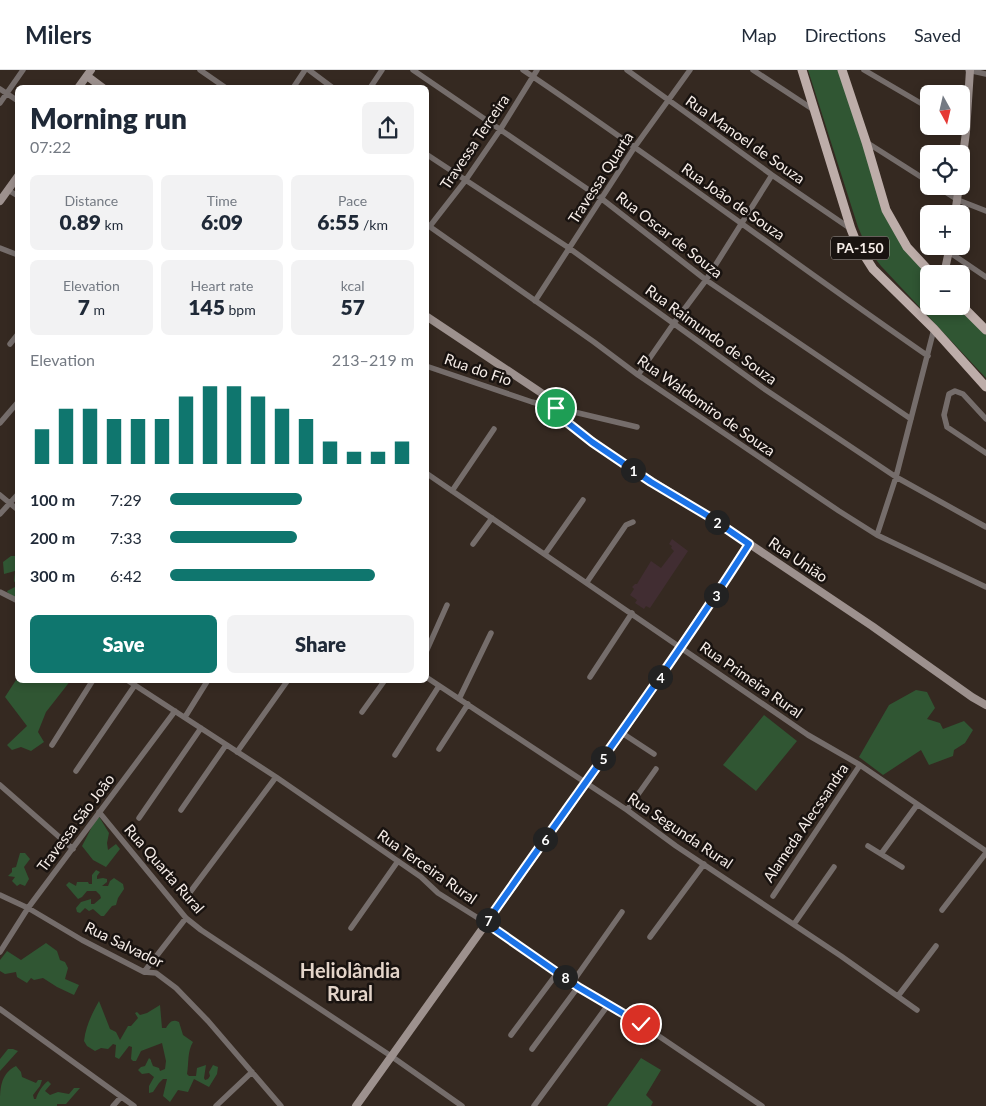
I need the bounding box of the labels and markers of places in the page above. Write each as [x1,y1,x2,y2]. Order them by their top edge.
pin [535,387,577,429]
pin: 1 [620,458,646,482]
pin: 2 [704,510,730,534]
pin: 3 [704,582,728,608]
pin: 4 [648,664,672,690]
pin: 5 [590,746,616,770]
pin: 6 [532,826,558,852]
pin: 7 [476,908,500,932]
pin: 8 [552,964,578,990]
pin [620,1003,662,1045]

